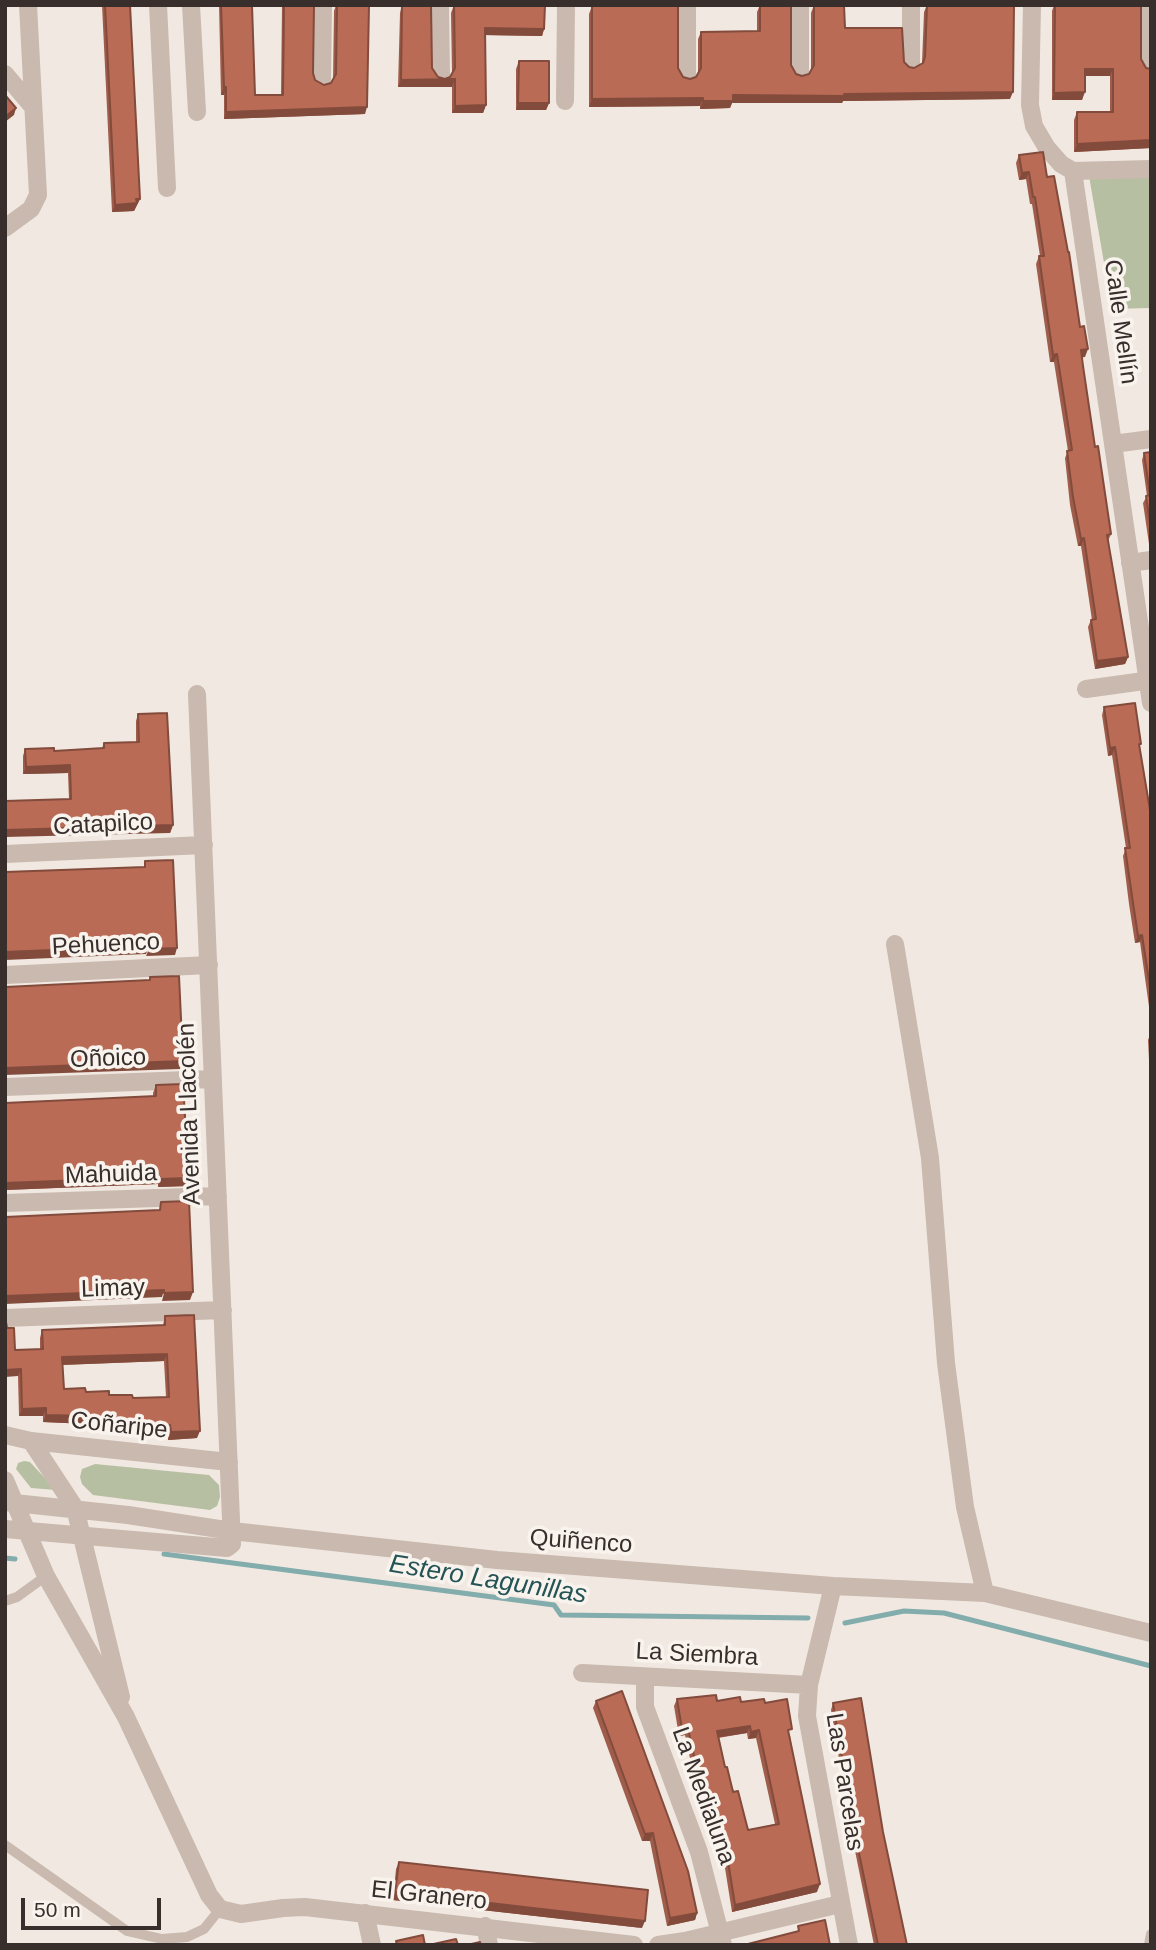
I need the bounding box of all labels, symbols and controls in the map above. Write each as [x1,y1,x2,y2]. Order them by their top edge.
street label: Calle Mellín [1097,258,1143,386]
street label: Catapilco [52,808,154,842]
street label: Pehuenco [51,928,161,962]
street label: Avenida Llacolén [172,1022,208,1206]
street label: Oñoico [69,1043,147,1075]
street label: Mahuida [64,1159,158,1191]
street label: Limay [81,1273,145,1305]
street label: Coñaripe [69,1407,169,1445]
street label: Quiñenco [529,1524,633,1560]
water label: Estero Lagunillas [387,1549,589,1611]
street label: La Siembra [635,1637,759,1673]
street label: Las Parcelas [819,1711,869,1853]
street label: La Medialuna [665,1723,741,1869]
street label: El Granero [370,1876,488,1916]
scale bar [24,1884,164,1928]
text: 50 m [34,1898,81,1921]

